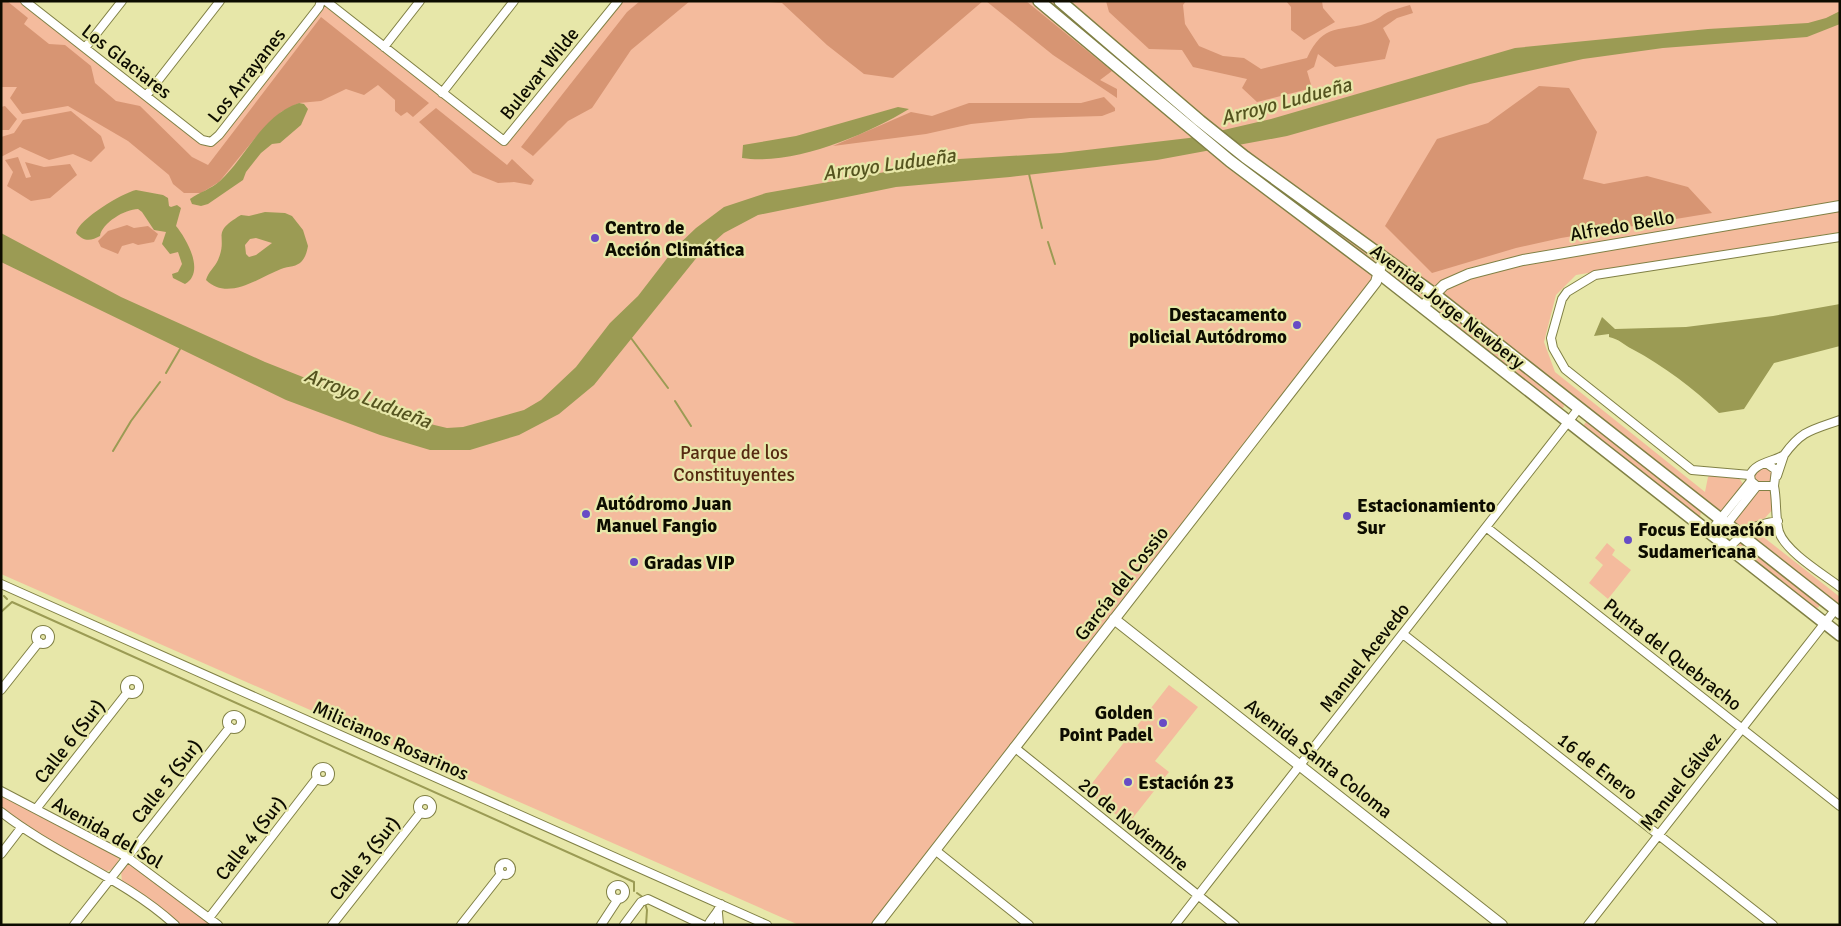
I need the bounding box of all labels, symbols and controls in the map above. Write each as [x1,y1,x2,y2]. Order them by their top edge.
street label: Los Glaciares [77,19,176,104]
street label: Bulevar Wilde [495,22,584,125]
street label: Los Arrayanes [203,24,291,128]
water label: Arroyo Ludueña [1218,72,1355,131]
water label: Arroyo Ludueña [821,143,958,186]
street label: Alfredo Bello [1568,205,1676,247]
place label: Centro de Acción Climática [605,216,745,262]
marker: Centro de Acción Climática [589,232,601,244]
street label: Avenida Jorge Newbery [1365,239,1529,375]
place label: Destacamento policial Autódromo [1129,303,1287,349]
marker: Destacamento policial Autódromo [1291,319,1303,331]
water label: Arroyo Ludueña [301,363,436,434]
park label: Parque de los Constituyentes [673,441,795,487]
place label: Autódromo Juan Manuel Fangio [596,492,732,538]
place label: Estacionamiento Sur [1357,494,1496,540]
marker: Autódromo Juan Manuel Fangio [580,508,592,520]
marker: Estacionamiento Sur [1341,510,1353,522]
place label: Focus Educación Sudamericana [1638,518,1775,564]
street label: García del Cossio [1070,521,1174,646]
marker: Focus Educación Sudamericana [1622,534,1634,546]
place label: Gradas VIP [644,551,735,575]
marker: Gradas VIP [628,556,640,568]
street label: Punta del Quebracho [1598,593,1746,716]
street label: Manuel Acevedo [1315,598,1415,717]
street label: Avenida Santa Coloma [1240,694,1397,824]
street label: Calle 6 (Sur) [29,695,110,789]
street label: Milicianos Rosarinos [309,696,472,786]
place label: Golden Point Padel [1059,701,1153,747]
marker: Golden Point Padel [1157,717,1169,729]
street label: 16 de Enero [1552,728,1643,806]
street label: Manuel Gálvez [1635,728,1727,836]
street label: Calle 5 (Sur) [126,735,207,829]
place label: Estación 23 [1138,771,1234,795]
street label: 20 de Noviembre [1073,773,1194,877]
marker: Estación 23 [1122,776,1134,788]
street label: Avenida del Sol [48,791,167,874]
street label: Calle 4 (Sur) [210,792,291,886]
street label: Calle 3 (Sur) [324,812,405,906]

